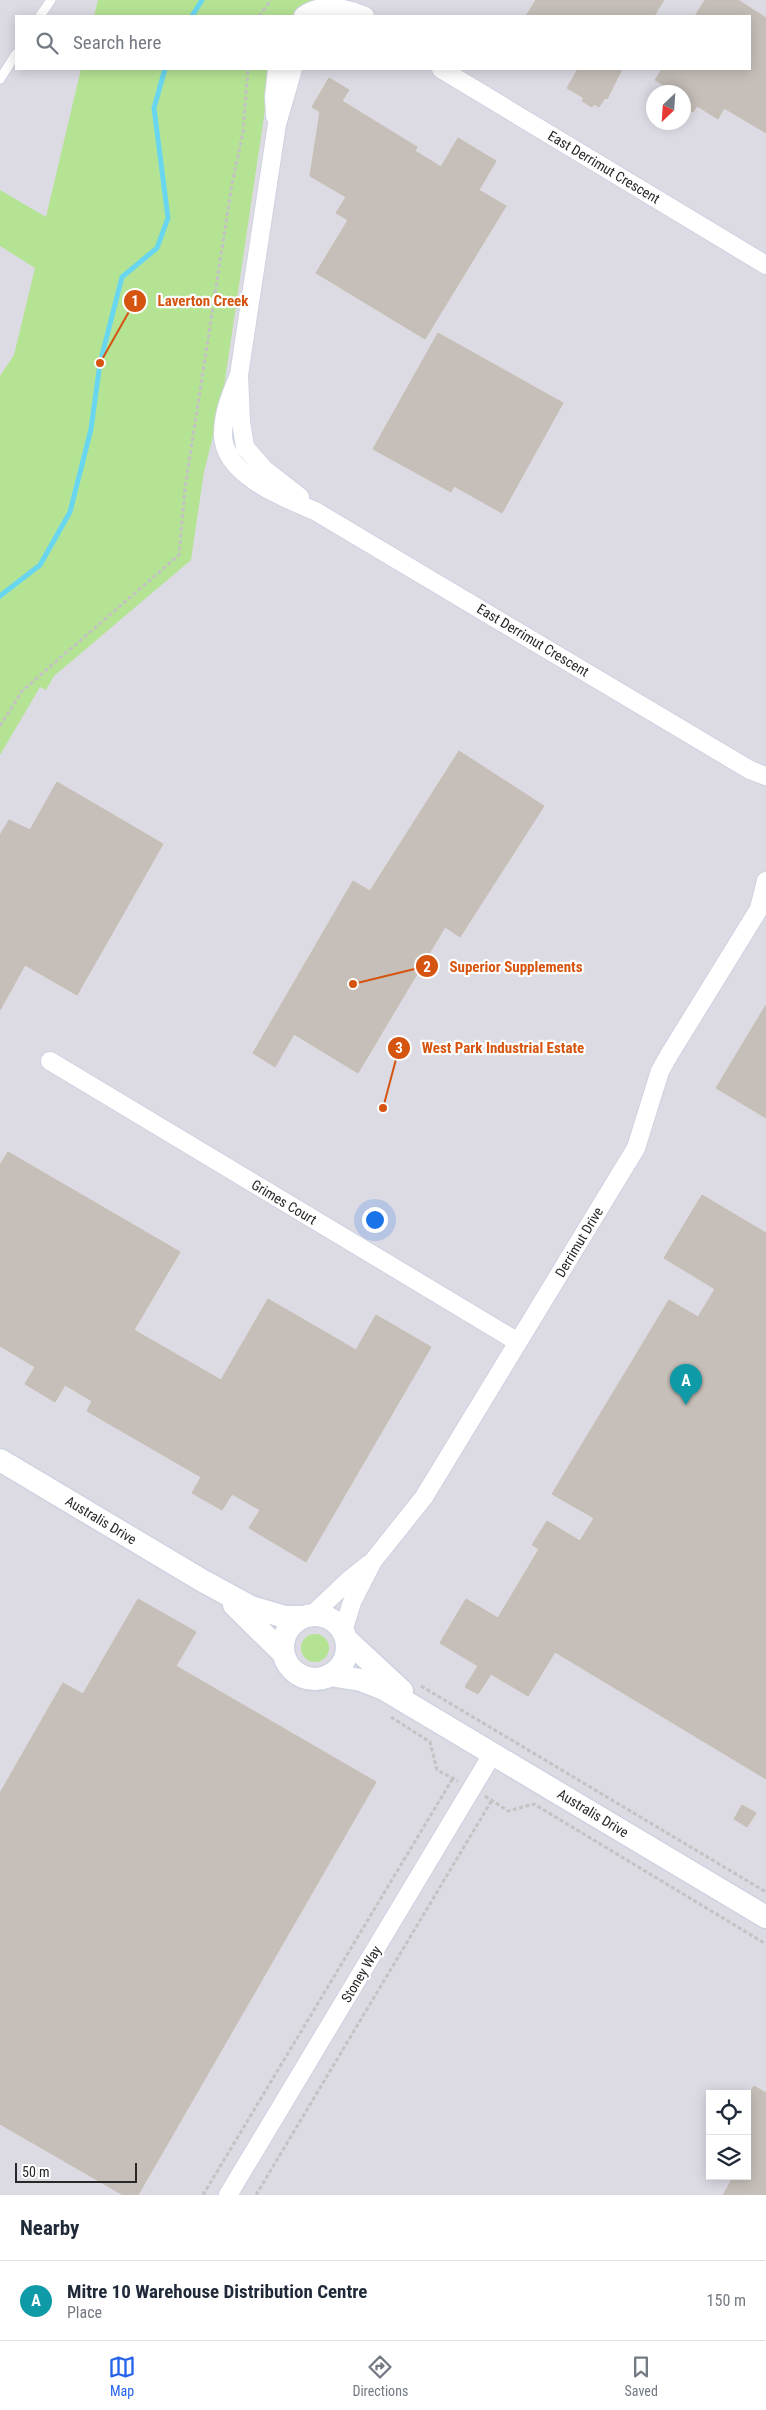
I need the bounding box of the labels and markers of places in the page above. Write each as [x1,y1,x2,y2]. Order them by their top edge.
callout: Laverton Creek [122,286,258,316]
callout: Superior Supplements [414,951,593,981]
callout: West Park Industrial Estate [387,1033,594,1063]
pin: A [670,1364,702,1405]

